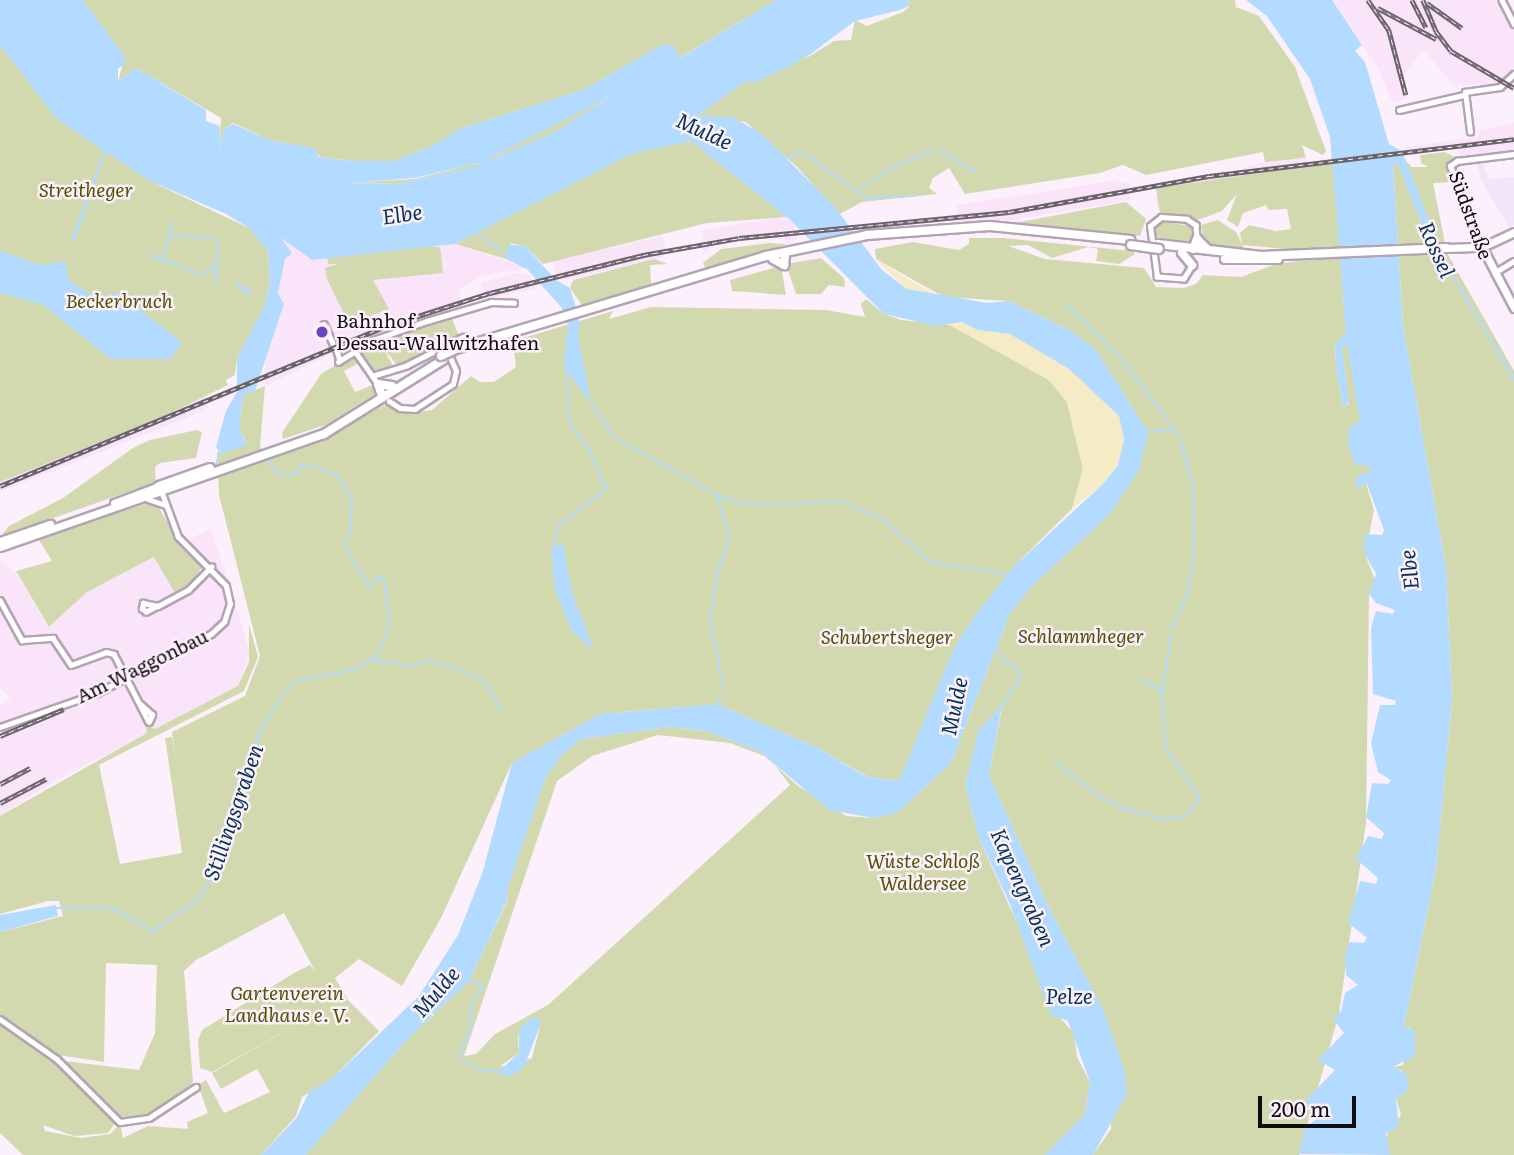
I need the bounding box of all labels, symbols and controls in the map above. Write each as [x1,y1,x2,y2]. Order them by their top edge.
water label: Mulde [673,106,737,154]
street label: Südstraße [1444,168,1498,262]
park label: Streitheger [39,179,133,201]
water label: Elbe [380,198,424,228]
water label: Rossel [1415,217,1461,281]
park label: Beckerbruch [65,290,173,312]
place label: Bahnhof Dessau-Wallwitzhafen [336,310,539,354]
marker: Bahnhof Dessau-Wallwitzhafen [314,324,330,340]
water label: Elbe [1393,549,1423,591]
street label: Am Waggonbau [72,624,212,708]
park label: Schlammheger [1018,625,1144,647]
park label: Schubertsheger [821,626,953,648]
water label: Mulde [935,675,971,737]
water label: Stillingsgraben [197,741,267,883]
water label: Kapengraben [987,824,1061,950]
park label: Wüste Schloß Waldersee [866,850,980,894]
water label: Mulde [406,960,464,1022]
park label: Gartenverein Landhaus e. V. [224,982,350,1026]
water label: Pelze [1045,982,1093,1008]
scale bar [1262,1082,1360,1126]
text: 200 m [1271,1092,1331,1123]

